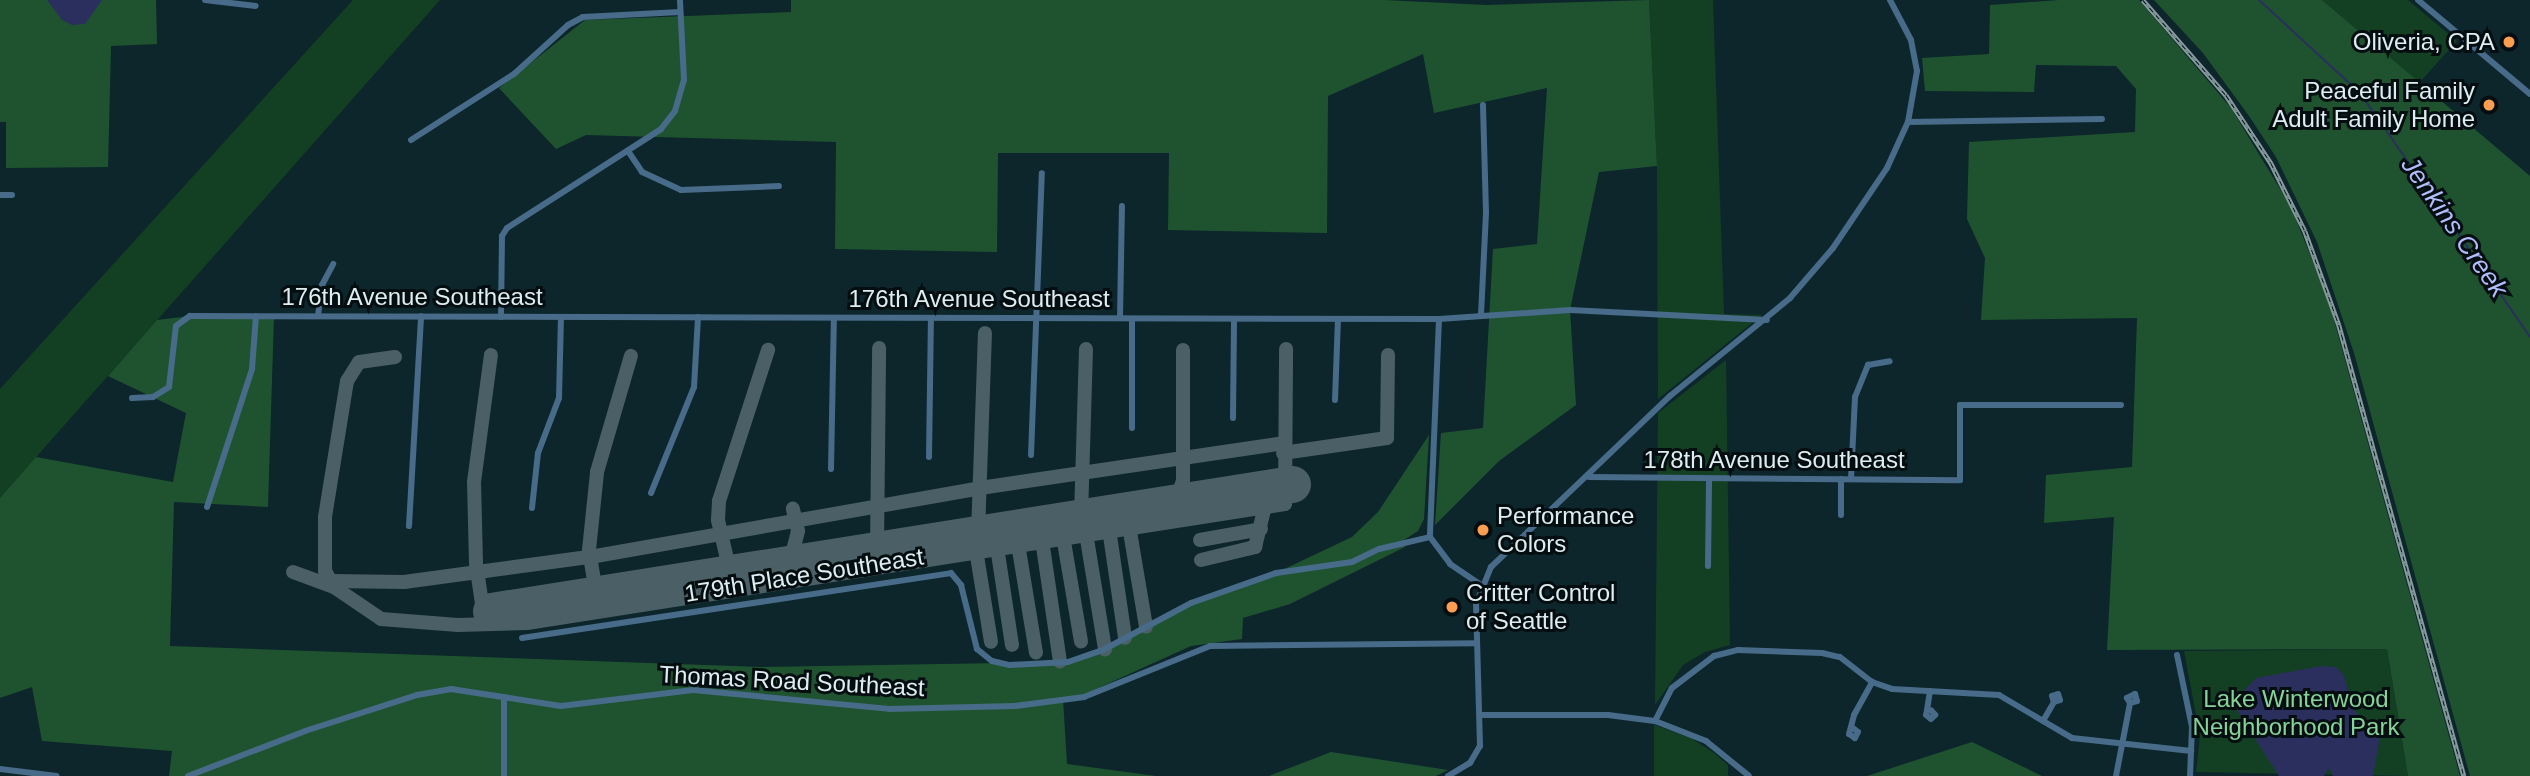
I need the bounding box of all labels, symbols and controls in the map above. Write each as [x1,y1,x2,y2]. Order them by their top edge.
place label: Oliveria, CPA [2353,28,2495,56]
marker: Oliveria, CPA [2501,34,2517,50]
place label: Peaceful Family Adult Family Home [2272,77,2475,133]
marker: Peaceful Family Adult Family Home [2481,97,2497,113]
water label: Jenkins Creek [2394,151,2514,303]
street label: 176th Avenue Southeast [281,283,543,311]
street label: 176th Avenue Southeast [848,285,1110,313]
street label: 178th Avenue Southeast [1643,446,1905,474]
place label: Performance Colors [1497,502,1634,558]
marker: Performance Colors [1475,522,1491,538]
street label: 179th Place Southeast [682,542,926,608]
place label: Critter Control of Seattle [1466,579,1615,635]
marker: Critter Control of Seattle [1444,599,1460,615]
street label: Thomas Road Southeast [659,660,925,702]
park label: Lake Winterwood Neighborhood Park [2193,685,2399,741]

